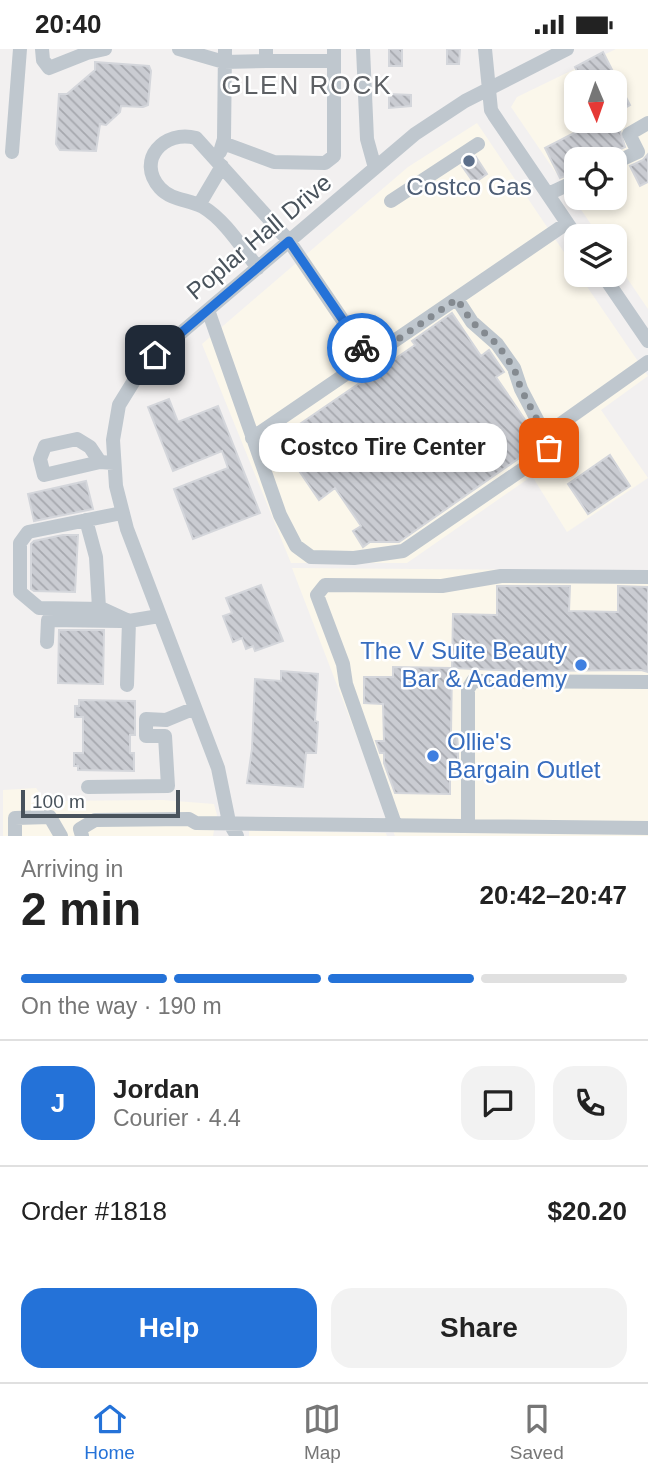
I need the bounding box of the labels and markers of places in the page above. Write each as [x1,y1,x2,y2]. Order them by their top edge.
marker: Costco Gas [461,153,477,169]
place label: Costco Gas [406,173,532,200]
pin [125,325,185,385]
pin [519,418,579,478]
callout: Costco Tire Center [258,423,507,473]
place label: The V Suite Beauty Bar & Academy [360,637,567,692]
marker: The V Suite Beauty Bar & Academy [573,657,589,673]
place label: Ollie's Bargain Outlet [447,728,601,783]
marker: Ollie's Bargain Outlet [425,748,441,764]

